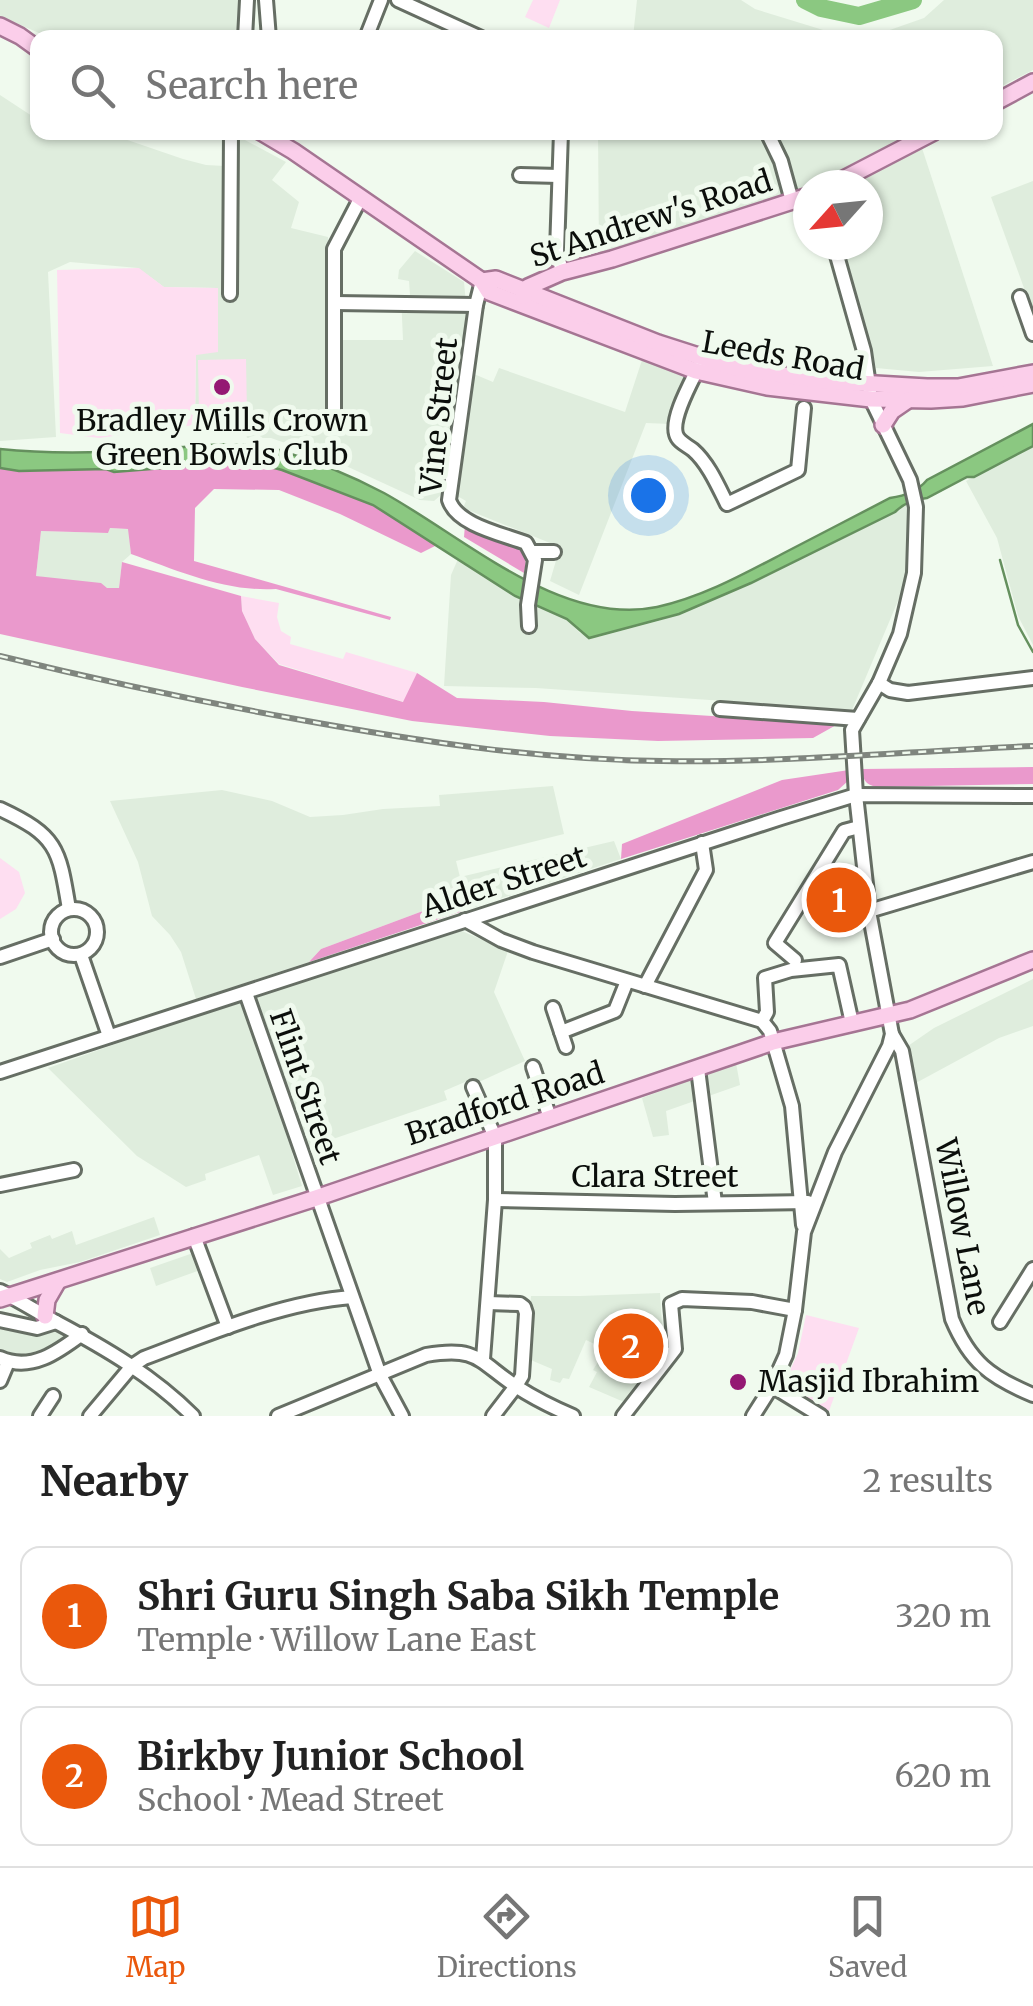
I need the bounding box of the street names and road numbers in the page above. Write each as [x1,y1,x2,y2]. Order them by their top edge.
street label: St Andrew's Road [525,161,776,275]
street label: Leeds Road [699,322,867,388]
street label: Vine Street [411,335,465,497]
street label: Alder Street [415,836,591,926]
street label: Flint Street [262,1004,350,1169]
street label: Bradford Road [401,1053,609,1153]
street label: Willow Lane [927,1134,999,1318]
street label: Clara Street [571,1157,739,1195]

